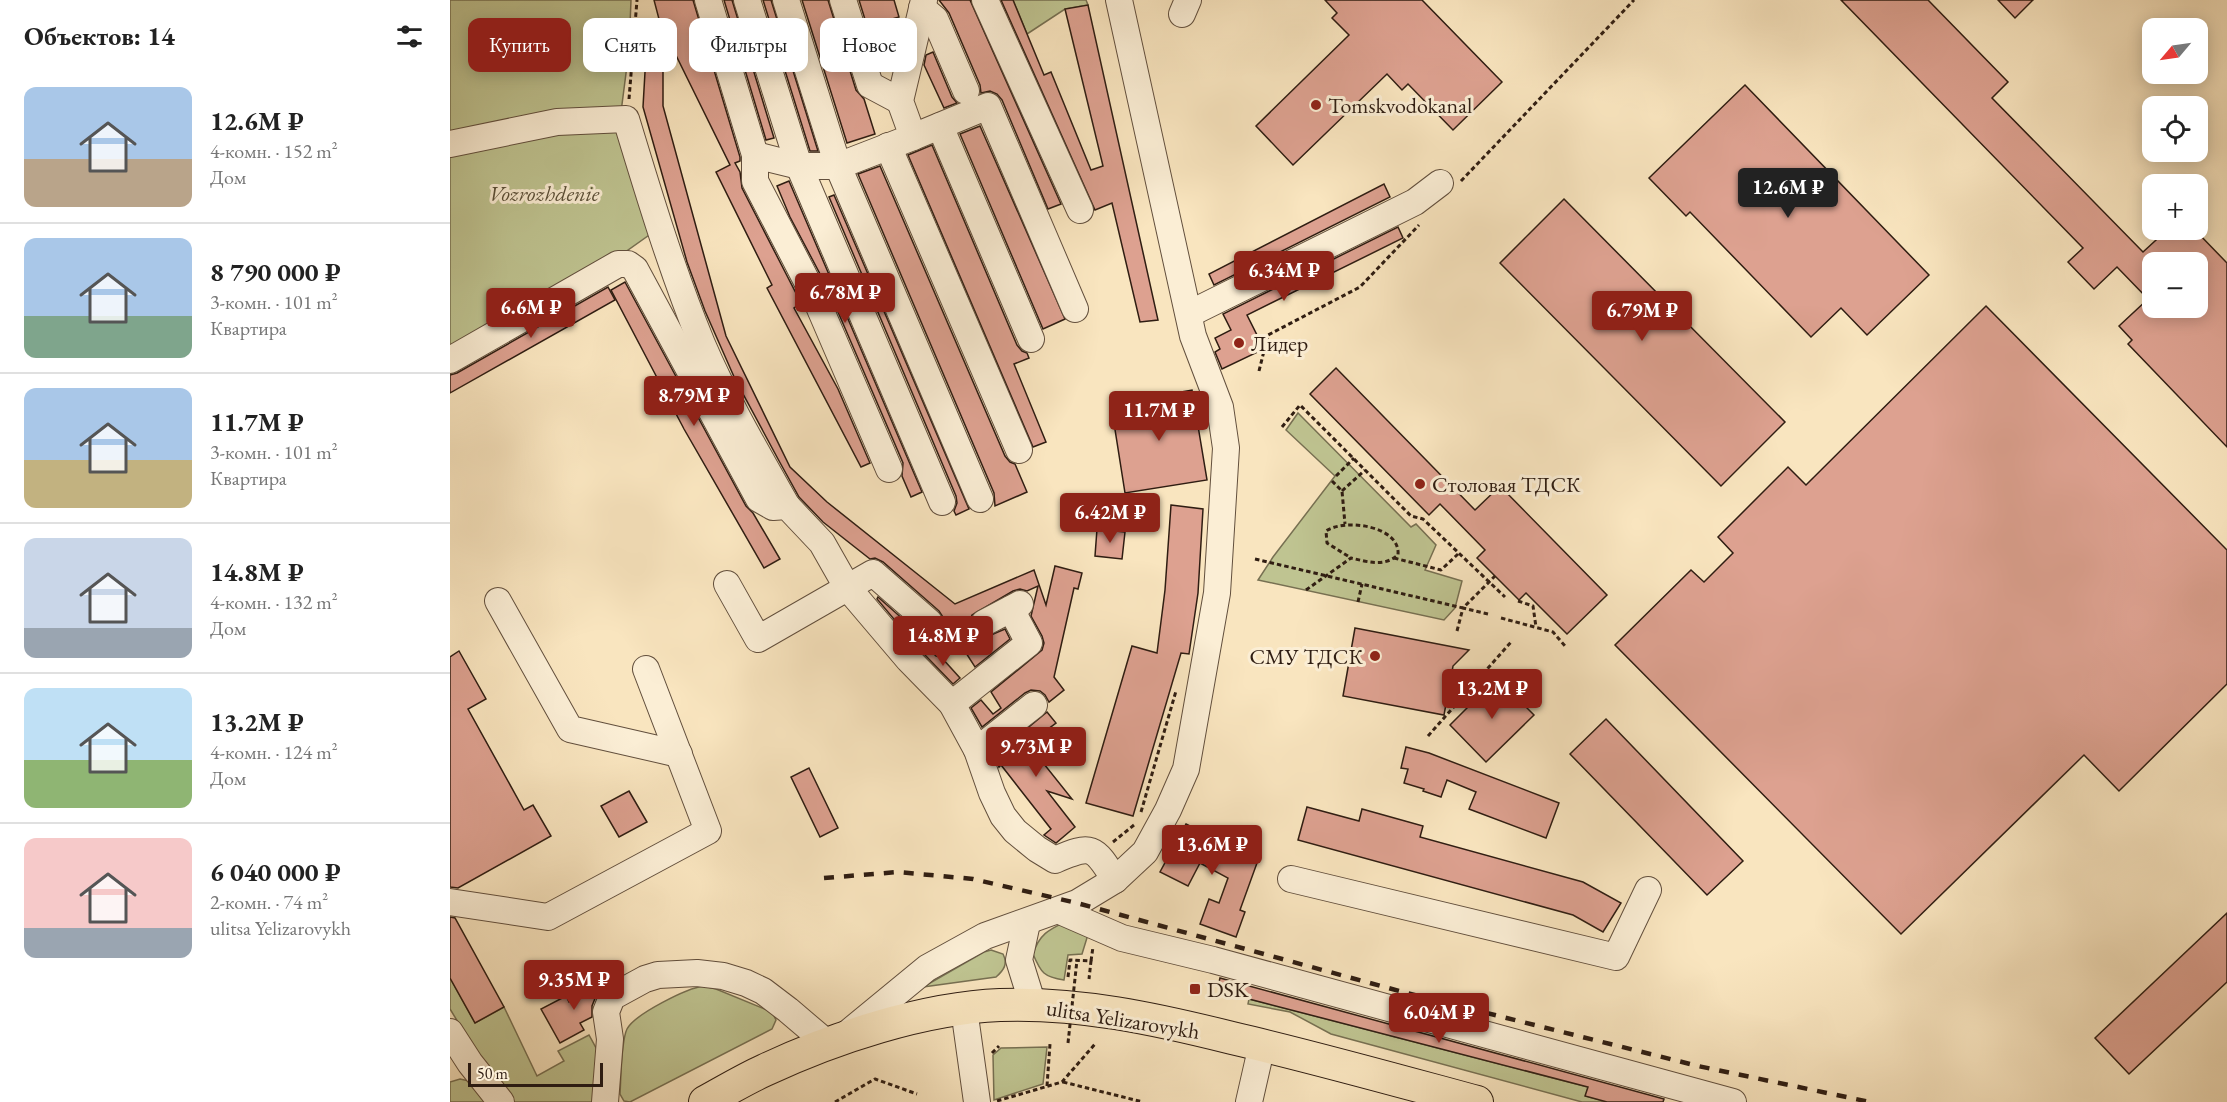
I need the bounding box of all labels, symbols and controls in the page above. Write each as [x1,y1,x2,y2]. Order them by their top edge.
chip: Купить [468,18,571,72]
chip: Снять [583,18,677,72]
chip: Фильтры [689,18,808,72]
chip: Новое [820,18,917,72]
north arrow [2142,18,2208,84]
map controls [2142,18,2208,318]
text: Объектов: 14 [24,19,175,53]
icon: filters [393,20,426,53]
place label: Tomskvodokanal [1328,91,1472,120]
button: locate [2142,96,2208,162]
marker: Tomskvodokanal [1309,98,1323,112]
text: 12.6M ₽ [210,104,304,138]
icon: home [72,111,144,183]
text: 4-комн. · 152 m² [210,138,338,164]
text: Дом [210,164,246,190]
pin: 12.6M ₽ [1733,168,1843,219]
text: 12.6M ₽ [1752,174,1824,200]
button: + [2142,174,2208,240]
park label: Vozrozhdenie [489,179,600,208]
pin: 6.34M ₽ [1229,251,1339,302]
button: − [2142,252,2208,318]
text: 8 790 000 ₽ [210,255,341,289]
text: 6.34M ₽ [1248,257,1320,283]
icon: home [72,262,144,334]
pin: 6.78M ₽ [790,273,900,324]
text: 6.78M ₽ [809,279,881,305]
pin: 6.6M ₽ [482,288,580,339]
text: 3-комн. · 101 m² [210,289,338,315]
pin: 6.79M ₽ [1587,291,1697,342]
text: 6.6M ₽ [500,294,562,320]
text: 6.79M ₽ [1606,297,1678,323]
text: Квартира [210,315,287,341]
place label: Лидер [1251,329,1308,358]
marker: Лидер [1232,336,1246,350]
pin: 8.79M ₽ [639,376,749,427]
text: 8.79M ₽ [658,382,730,408]
pin: 11.7M ₽ [1104,391,1214,442]
text: 11.7M ₽ [1123,397,1195,423]
text: 11.7M ₽ [210,405,304,439]
icon: home [72,412,144,484]
text: 3-комн. · 101 m² [210,439,338,465]
text: Квартира [210,465,287,491]
place label: Столовая ТДСК [1432,470,1581,499]
marker: Столовая ТДСК [1413,477,1427,491]
pin: 6.42M ₽ [1055,493,1165,544]
text: 6.42M ₽ [1074,499,1146,525]
text: 14.8M ₽ [210,555,304,589]
icon: home [72,562,144,634]
text: 4-комн. · 132 m² [210,589,338,615]
text: Дом [210,615,246,641]
pin: 14.8M ₽ [888,616,998,667]
text: 14.8M ₽ [907,622,979,648]
place label: СМУ ТДСК [1249,642,1363,671]
marker: СМУ ТДСК [1368,649,1382,663]
pin: 13.2M ₽ [1437,669,1547,720]
text: 13.2M ₽ [1456,675,1528,701]
text: 13.2M ₽ [210,705,304,739]
icon: home [72,712,144,784]
pin: 9.73M ₽ [981,727,1091,778]
text: 9.73M ₽ [1000,733,1072,759]
text: 4-комн. · 124 m² [210,739,338,765]
text: Дом [210,765,246,791]
pin: 13.6M ₽ [1157,825,1267,876]
text: 13.6M ₽ [1176,831,1248,857]
text: 6 040 000 ₽ [210,855,341,889]
icon: home [72,862,144,934]
text: 2-комн. · 74 m² [210,889,328,915]
text: ulitsa Yelizarovykh [210,915,351,941]
pin: 9.35M ₽ [519,960,629,1011]
text: 9.35M ₽ [538,966,610,992]
place label: DSK [1207,975,1250,1004]
marker: DSK [1188,982,1202,996]
street label: ulitsa Yelizarovykh [1044,993,1202,1046]
pin: 6.04M ₽ [1384,993,1494,1044]
text: 6.04M ₽ [1403,999,1475,1025]
scale bar [468,1060,603,1088]
text: 50 m [477,1063,508,1084]

